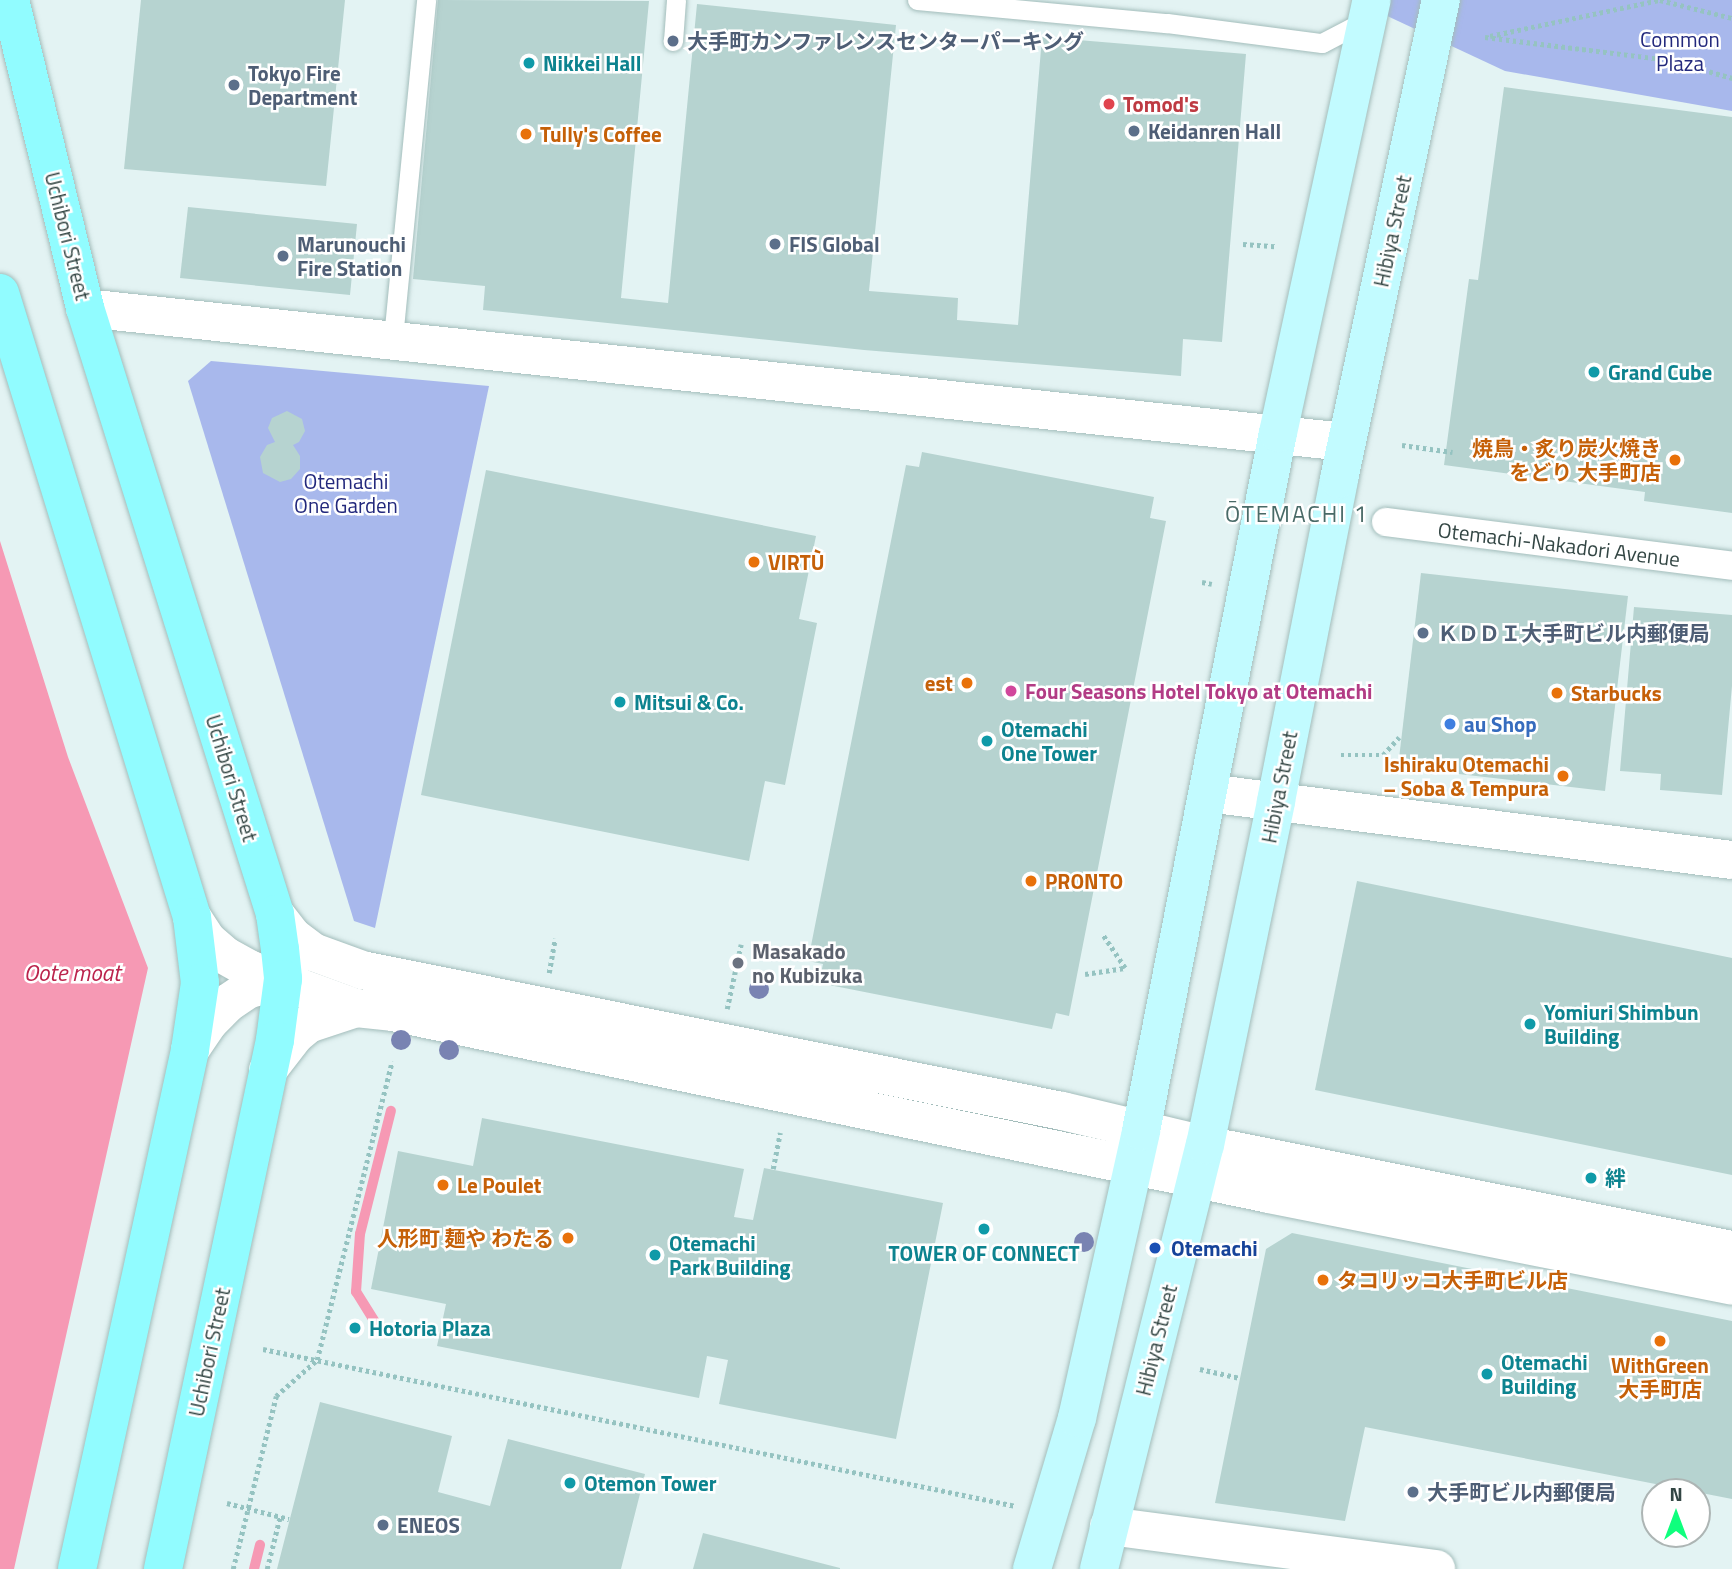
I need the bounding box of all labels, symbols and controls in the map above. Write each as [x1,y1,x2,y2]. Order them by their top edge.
park label: Common Plaza [1640,26,1720,76]
place label: 大手町カンファレンスセンターパーキング [687,28,1086,54]
marker: 大手町カンファレンスセンターパーキング [665,33,681,49]
place label: Nikkei Hall [543,50,641,76]
marker: Nikkei Hall [521,55,537,71]
place label: Tokyo Fire Department [248,60,357,110]
marker: Tokyo Fire Department [226,77,242,93]
place label: Tomod's [1123,91,1199,117]
marker: Tomod's [1101,96,1117,112]
place label: Keidanren Hall [1148,118,1281,144]
place label: Tully's Coffee [540,121,662,147]
marker: Keidanren Hall [1126,123,1142,139]
marker: Tully's Coffee [518,126,534,142]
street label: Uchibori Street [40,169,96,303]
street label: Hibiya Street [1368,173,1416,289]
place label: Marunouchi Fire Station [297,231,406,281]
place label: FIS Global [789,231,880,257]
marker: FIS Global [767,236,783,252]
marker: Marunouchi Fire Station [275,248,291,264]
place label: Grand Cube [1608,359,1712,385]
marker: Grand Cube [1586,364,1602,380]
place label: 焼鳥・炙り炭火焼き をどり 大手町店 [1472,435,1661,485]
marker: 焼鳥・炙り炭火焼き をどり 大手町店 [1667,452,1683,468]
park label: Otemachi One Garden [294,468,398,518]
district label: ŌTEMACHI 1 [1226,500,1368,528]
street label: Otemachi-Nakadori Avenue [1436,517,1682,571]
place label: VIRTÙ [768,549,824,575]
marker: VIRTÙ [746,554,762,570]
place label: ＫＤＤＩ大手町ビル内郵便局 [1437,620,1710,646]
marker: ＫＤＤＩ大手町ビル内郵便局 [1415,625,1431,641]
place label: est [925,670,953,696]
marker: est [959,675,975,691]
place label: Four Seasons Hotel Tokyo at Otemachi [1025,678,1373,704]
place label: Starbucks [1571,680,1662,706]
marker: Four Seasons Hotel Tokyo at Otemachi [1003,683,1019,699]
marker: Starbucks [1549,685,1565,701]
place label: Mitsui & Co. [634,689,744,715]
marker: Mitsui & Co. [612,694,628,710]
place label: au Shop [1464,711,1537,737]
street label: Uchibori Street [201,712,263,844]
place label: Otemachi One Tower [1001,716,1097,766]
marker: au Shop [1442,716,1458,732]
street label: Hibiya Street [1256,729,1302,845]
marker: Otemachi One Tower [979,733,995,749]
place label: Ishiraku Otemachi – Soba & Tempura [1383,751,1549,801]
marker: Ishiraku Otemachi – Soba & Tempura [1555,768,1571,784]
place label: PRONTO [1045,868,1123,894]
marker: PRONTO [1023,873,1039,889]
place label: Masakado no Kubizuka [752,938,863,988]
marker: Masakado no Kubizuka [730,955,746,971]
water label: Oote moat [24,959,120,987]
place label: Yomiuri Shimbun Building [1544,999,1699,1049]
marker: Yomiuri Shimbun Building [1522,1016,1538,1032]
place label: 絆 [1605,1165,1626,1191]
marker: 絆 [1583,1170,1599,1186]
place label: Le Poulet [457,1172,541,1198]
marker: Le Poulet [435,1177,451,1193]
marker: TOWER OF CONNECT [976,1221,992,1237]
place label: 人形町 麺や わたる [377,1225,554,1251]
marker: 人形町 麺や わたる [560,1230,576,1246]
place label: Otemachi Park Building [669,1230,791,1280]
place label: Otemachi [1171,1235,1258,1261]
marker: Otemachi [1145,1238,1165,1258]
place label: TOWER OF CONNECT [889,1240,1079,1266]
marker: Otemachi Park Building [647,1247,663,1263]
place label: タコリッコ大手町ビル店 [1337,1267,1568,1293]
marker: タコリッコ大手町ビル店 [1315,1272,1331,1288]
street label: Hibiya Street [1130,1282,1182,1398]
street label: Uchibori Street [183,1285,235,1419]
place label: Hotoria Plaza [369,1315,491,1341]
marker: Hotoria Plaza [347,1320,363,1336]
marker: WithGreen 大手町店 [1652,1333,1668,1349]
place label: Otemachi Building [1501,1349,1588,1399]
place label: WithGreen 大手町店 [1611,1352,1709,1402]
marker: Otemachi Building [1479,1366,1495,1382]
place label: Otemon Tower [584,1470,717,1496]
marker: Otemon Tower [562,1475,578,1491]
north arrow [1641,1478,1711,1548]
place label: 大手町ビル内郵便局 [1427,1479,1616,1505]
text: N [1669,1479,1683,1508]
marker: 大手町ビル内郵便局 [1405,1484,1421,1500]
place label: ENEOS [397,1512,460,1538]
marker: ENEOS [375,1517,391,1533]

